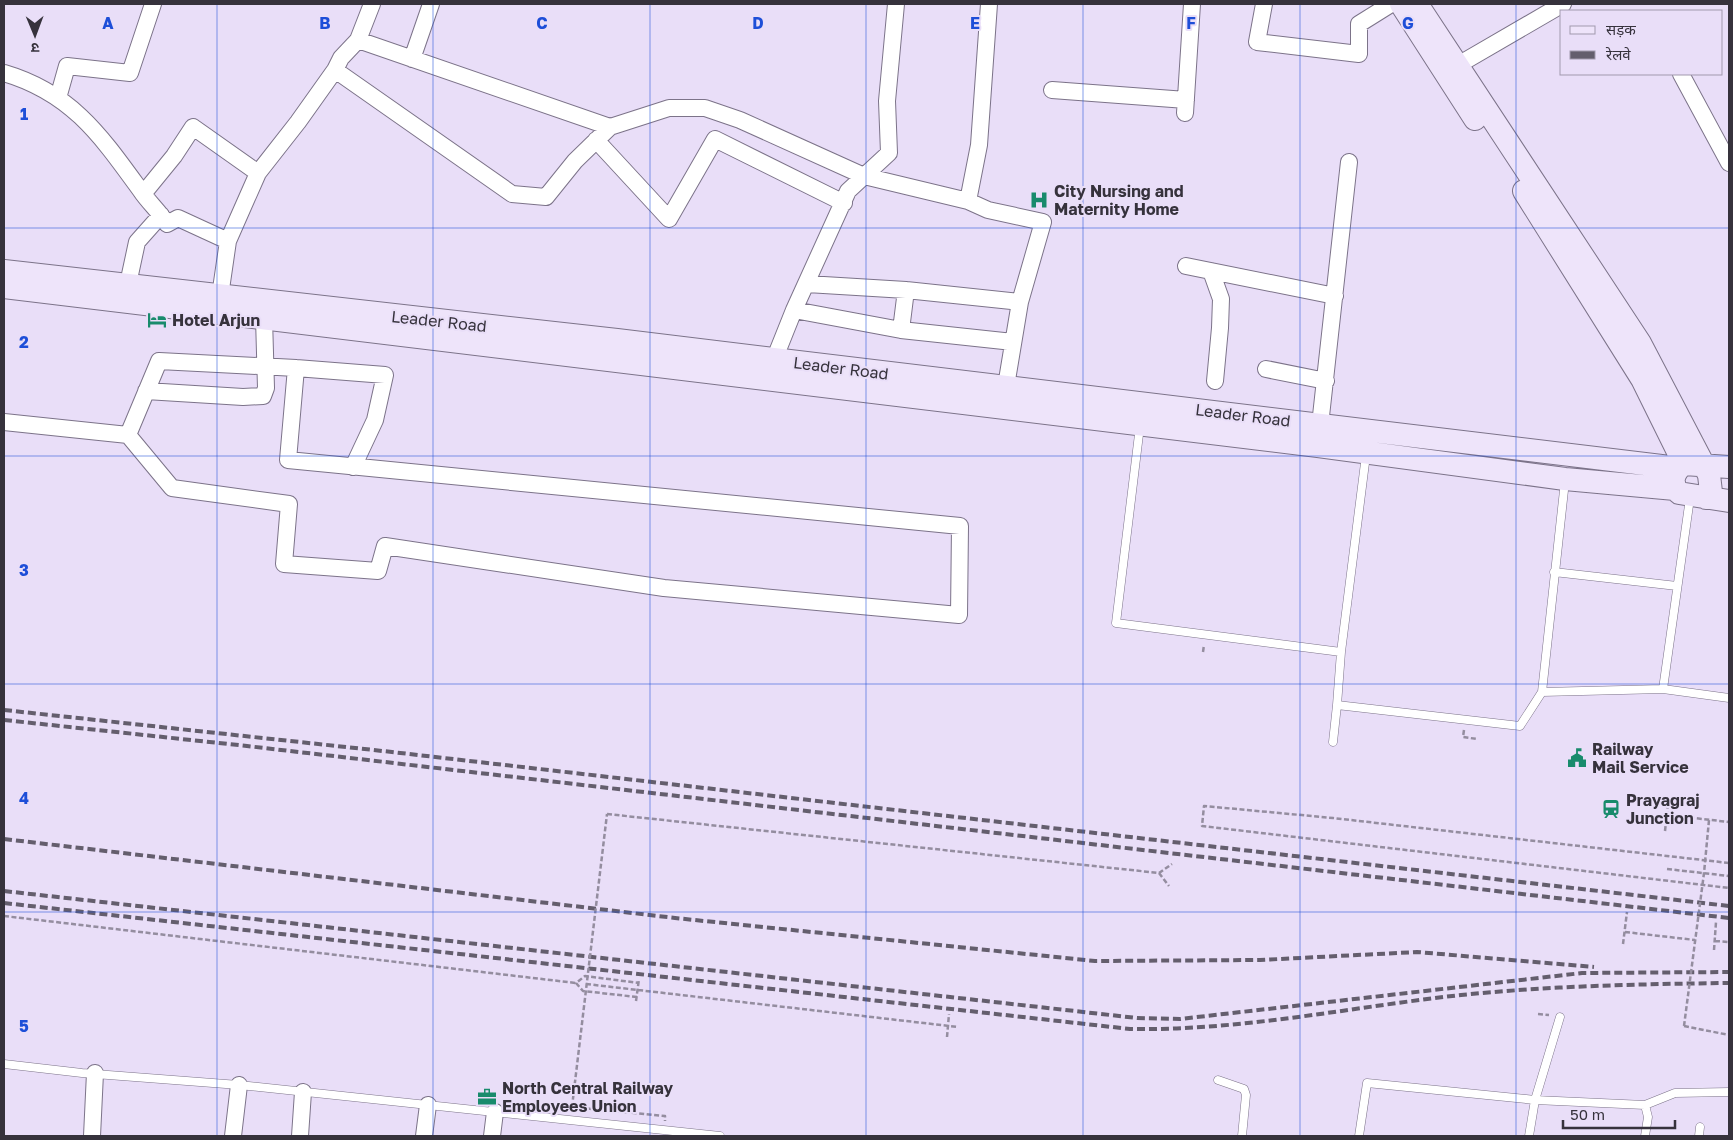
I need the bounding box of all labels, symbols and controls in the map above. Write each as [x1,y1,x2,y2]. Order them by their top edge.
north arrow [10,10,60,60]
legend [1560,10,1723,75]
text: A [102,13,114,33]
text: B [319,13,331,33]
text: C [536,13,548,33]
text: D [752,13,764,33]
text: E [970,13,980,33]
text: F [1186,13,1196,33]
text: G [1402,13,1414,33]
text: सड़क [1606,20,1636,38]
text: उ [30,40,39,57]
text: रेलवे [1605,45,1631,63]
text: 1 [20,104,28,124]
place label: City Nursing and Maternity Home [1054,181,1184,219]
hospital icon: City Nursing and Maternity Home [1028,189,1050,211]
street label: Leader Road [390,306,488,336]
hotel icon: Hotel Arjun [146,309,168,331]
place label: Hotel Arjun [172,310,260,330]
text: 2 [19,332,29,352]
street label: Leader Road [792,352,890,384]
street label: Leader Road [1194,399,1292,431]
text: 3 [19,560,29,580]
place label: Railway Mail Service [1592,739,1689,777]
public building icon: Railway Mail Service [1566,747,1588,769]
text: 4 [19,788,29,808]
place label: Prayagraj Junction [1626,790,1700,828]
station icon: Prayagraj Junction [1600,798,1622,820]
text: 5 [19,1016,29,1036]
place label: North Central Railway Employees Union [502,1078,674,1116]
office icon: North Central Railway Employees Union [476,1086,498,1108]
scale bar [1563,1098,1676,1130]
text: 50 m [1570,1105,1605,1123]

